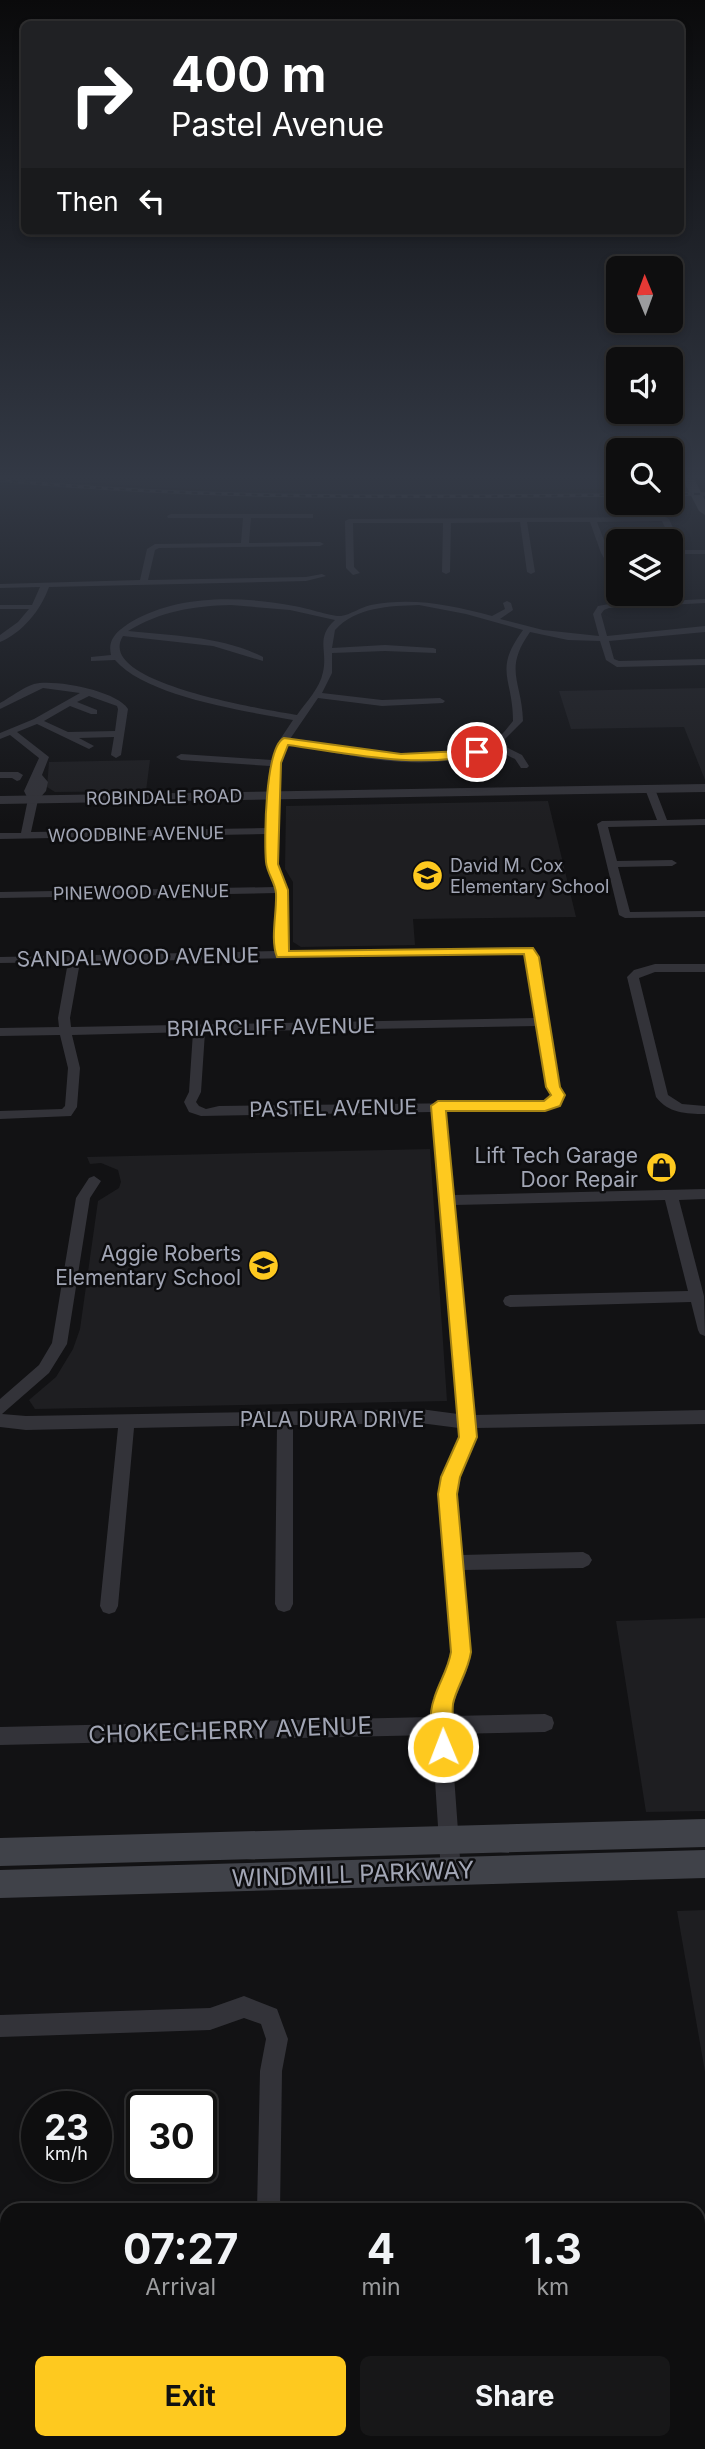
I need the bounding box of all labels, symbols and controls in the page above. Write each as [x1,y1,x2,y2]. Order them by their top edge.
text: 400 m [171,45,327,104]
icon: right [56,49,147,140]
text: Pastel Avenue [171,105,384,144]
icon: left [133,182,171,220]
text: Then [56,186,119,217]
north arrow [606,256,682,332]
map controls [606,256,683,606]
button: sound [606,347,683,424]
button: search [606,438,683,515]
button: layers [606,529,683,606]
pin [447,722,507,782]
icon: arrive [458,733,496,771]
street label: ROBINDALE ROAD [86,785,242,809]
street label: WOODBINE AVENUE [48,822,224,846]
place label: David M. Cox Elementary School [450,855,609,897]
school or university icon: David M. Cox Elementary School [410,858,444,892]
street label: PINEWOOD AVENUE [53,880,229,904]
street label: SANDALWOOD AVENUE [16,942,260,972]
street label: BRIARCLIFF AVENUE [166,1013,376,1041]
street label: PASTEL AVENUE [249,1094,417,1122]
place label: Lift Tech Garage Door Repair [474,1143,638,1192]
shop icon: Lift Tech Garage Door Repair [644,1150,678,1184]
place label: Aggie Roberts Elementary School [55,1241,241,1290]
school or university icon: Aggie Roberts Elementary School [247,1248,281,1282]
street label: PALA DURA DRIVE [240,1407,424,1432]
position arrow [406,1710,480,1784]
street label: CHOKECHERRY AVENUE [88,1711,372,1749]
street label: WINDMILL PARKWAY [231,1855,475,1893]
speed limit sign: 30 [126,2091,217,2182]
text: 23 [44,2106,89,2148]
text: km/h [45,2143,88,2164]
text: 07:27 [123,2223,238,2274]
text: 4 [367,2223,395,2274]
text: 1.3 [524,2223,582,2274]
text: Arrival [145,2273,216,2301]
text: min [361,2273,401,2301]
text: km [536,2273,569,2301]
button: Exit [35,2356,346,2436]
button: Share [360,2356,670,2436]

